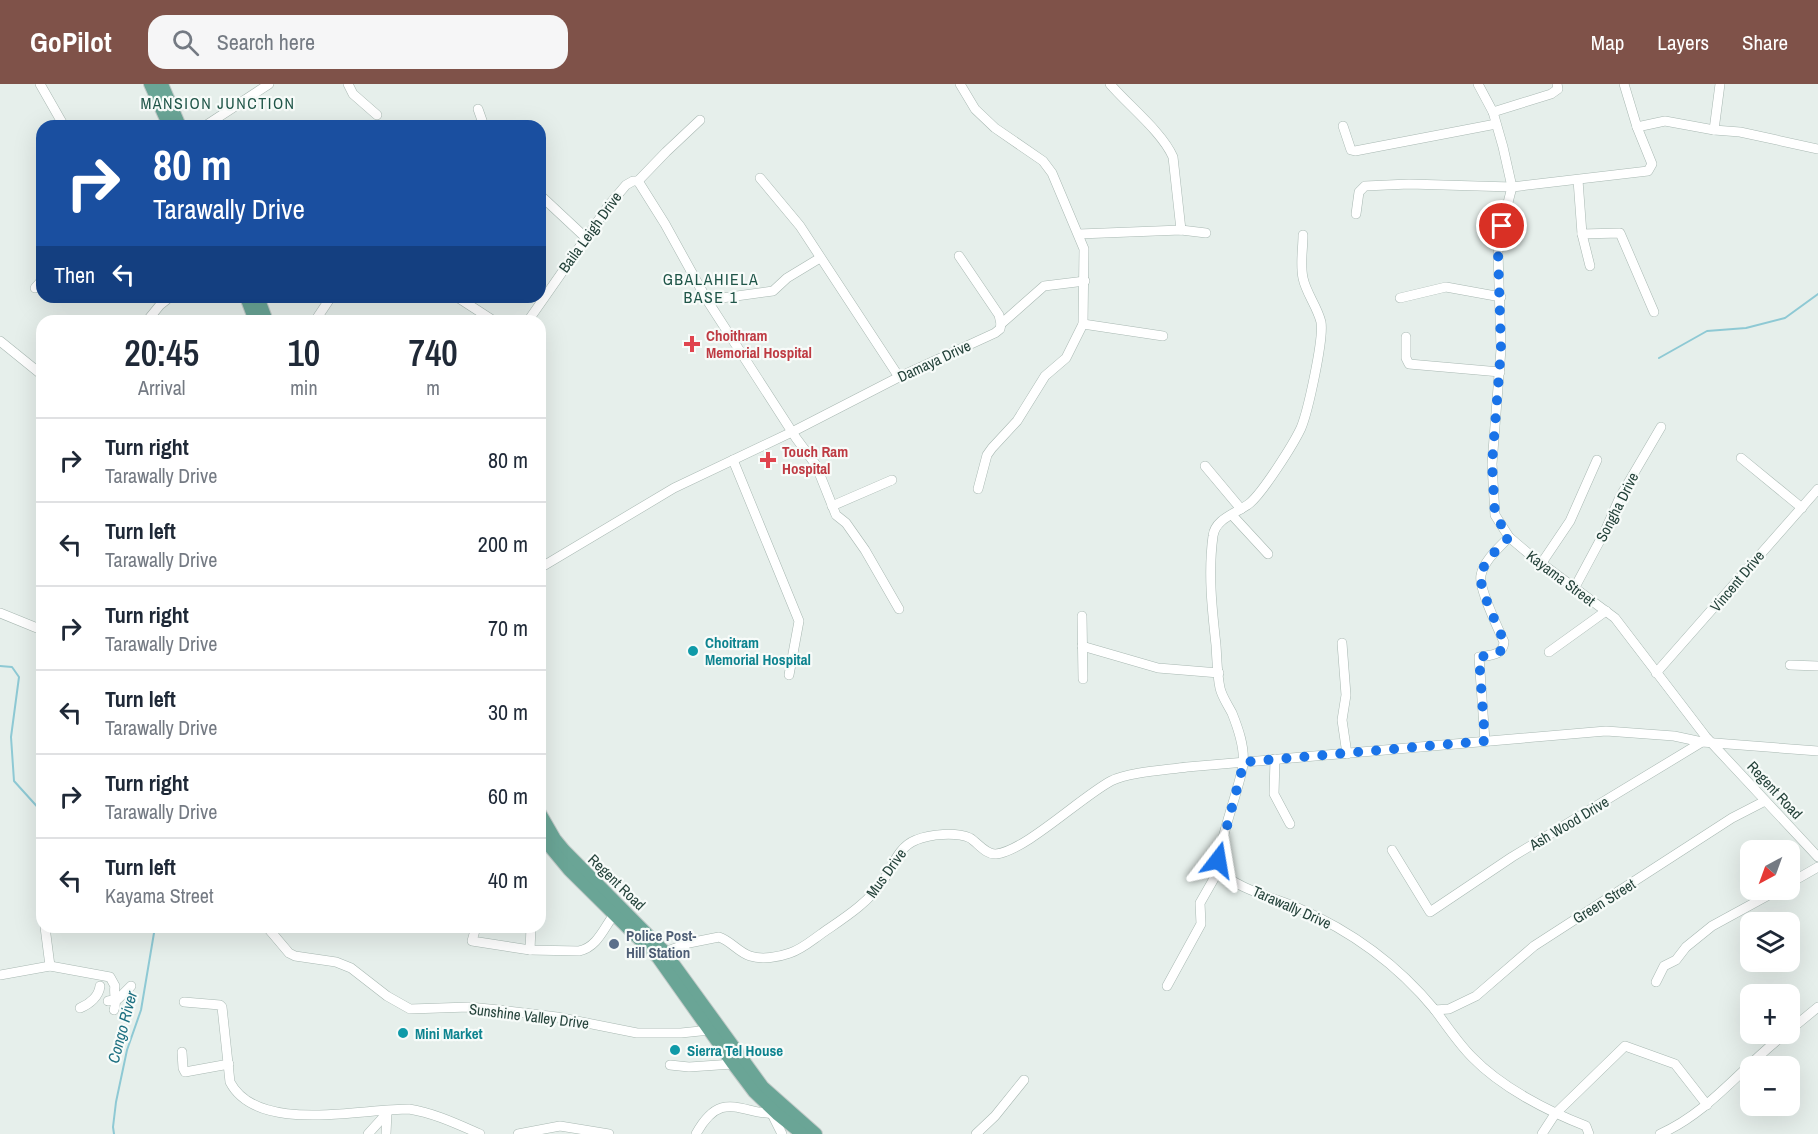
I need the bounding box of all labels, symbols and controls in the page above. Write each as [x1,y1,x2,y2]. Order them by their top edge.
search box [148,15,568,69]
text: GoPilot [30,23,112,61]
icon: search [169,26,202,59]
text: Search here [217,27,315,57]
text: Map [1591,28,1624,57]
text: Layers [1657,28,1709,57]
text: Share [1742,28,1788,57]
district label: MANSION JUNCTION [140,92,296,114]
text: 80 m [153,137,232,193]
icon: right [54,144,132,222]
street label: Baila Leigh Drive [554,187,627,277]
text: Tarawally Drive [153,191,305,227]
pin [1476,200,1527,251]
icon: arrive [1485,209,1518,242]
icon: left [107,258,140,291]
text: Then [54,260,95,290]
district label: GBALAHIELA BASE 1 [663,268,759,308]
place label: Choithram Memorial Hospital [706,325,812,363]
text: 20:45 [124,329,199,377]
text: 10 [287,329,320,377]
text: 740 [409,329,458,377]
marker: Choithram Memorial Hospital [683,335,701,353]
street label: Damaya Drive [894,335,974,387]
text: Arrival [138,374,185,401]
text: min [290,374,318,401]
text: m [426,374,440,401]
text: Turn right [105,432,189,462]
place label: Touch Ram Hospital [782,441,848,479]
icon: right [54,444,87,477]
text: 80 m [488,445,528,475]
marker: Touch Ram Hospital [759,451,777,469]
text: Tarawally Drive [105,462,217,489]
street label: Songha Drive [1591,469,1643,545]
text: Turn left [105,516,176,546]
icon: left [54,528,87,561]
text: 200 m [478,529,528,559]
street label: Kayama Street [1522,545,1600,611]
text: Tarawally Drive [105,546,217,573]
street label: Vincent Drive [1705,546,1769,616]
text: Turn right [105,600,189,630]
icon: right [54,612,87,645]
text: 70 m [488,613,528,643]
text: Tarawally Drive [105,630,217,657]
place label: Choitram Memorial Hospital [705,632,811,670]
marker: Choitram Memorial Hospital [686,644,700,658]
text: Turn left [105,684,176,714]
icon: left [54,696,87,729]
text: 30 m [488,697,528,727]
text: Tarawally Drive [105,714,217,741]
street label: Regent Road [1743,756,1807,824]
text: Turn right [105,768,189,798]
icon: right [54,780,87,813]
text: 60 m [488,781,528,811]
street label: Ash Wood Drive [1524,791,1613,856]
text: Tarawally Drive [105,798,217,825]
position arrow [1186,828,1250,892]
north arrow [1740,840,1800,900]
map controls [1740,840,1800,1116]
street label: Mus Drive [861,844,911,902]
street label: Regent Road [584,849,650,915]
text: Turn left [105,852,176,882]
icon: left [54,864,87,897]
text: 40 m [488,865,528,895]
street label: Green Street [1569,873,1640,929]
street label: Tarawally Drive [1249,880,1335,934]
text: Kayama Street [105,882,213,909]
button: layers [1740,912,1800,972]
place label: Police Post- Hill Station [626,925,696,963]
marker: Police Post- Hill Station [607,937,621,951]
button: + [1740,984,1800,1044]
water label: Congo River [102,988,142,1065]
street label: Sunshine Valley Drive [468,998,590,1034]
place label: Mini Market [415,1023,483,1044]
marker: Mini Market [396,1026,410,1040]
place label: Sierra Tel House [687,1040,783,1061]
marker: Sierra Tel House [668,1043,682,1057]
button: − [1740,1056,1800,1116]

